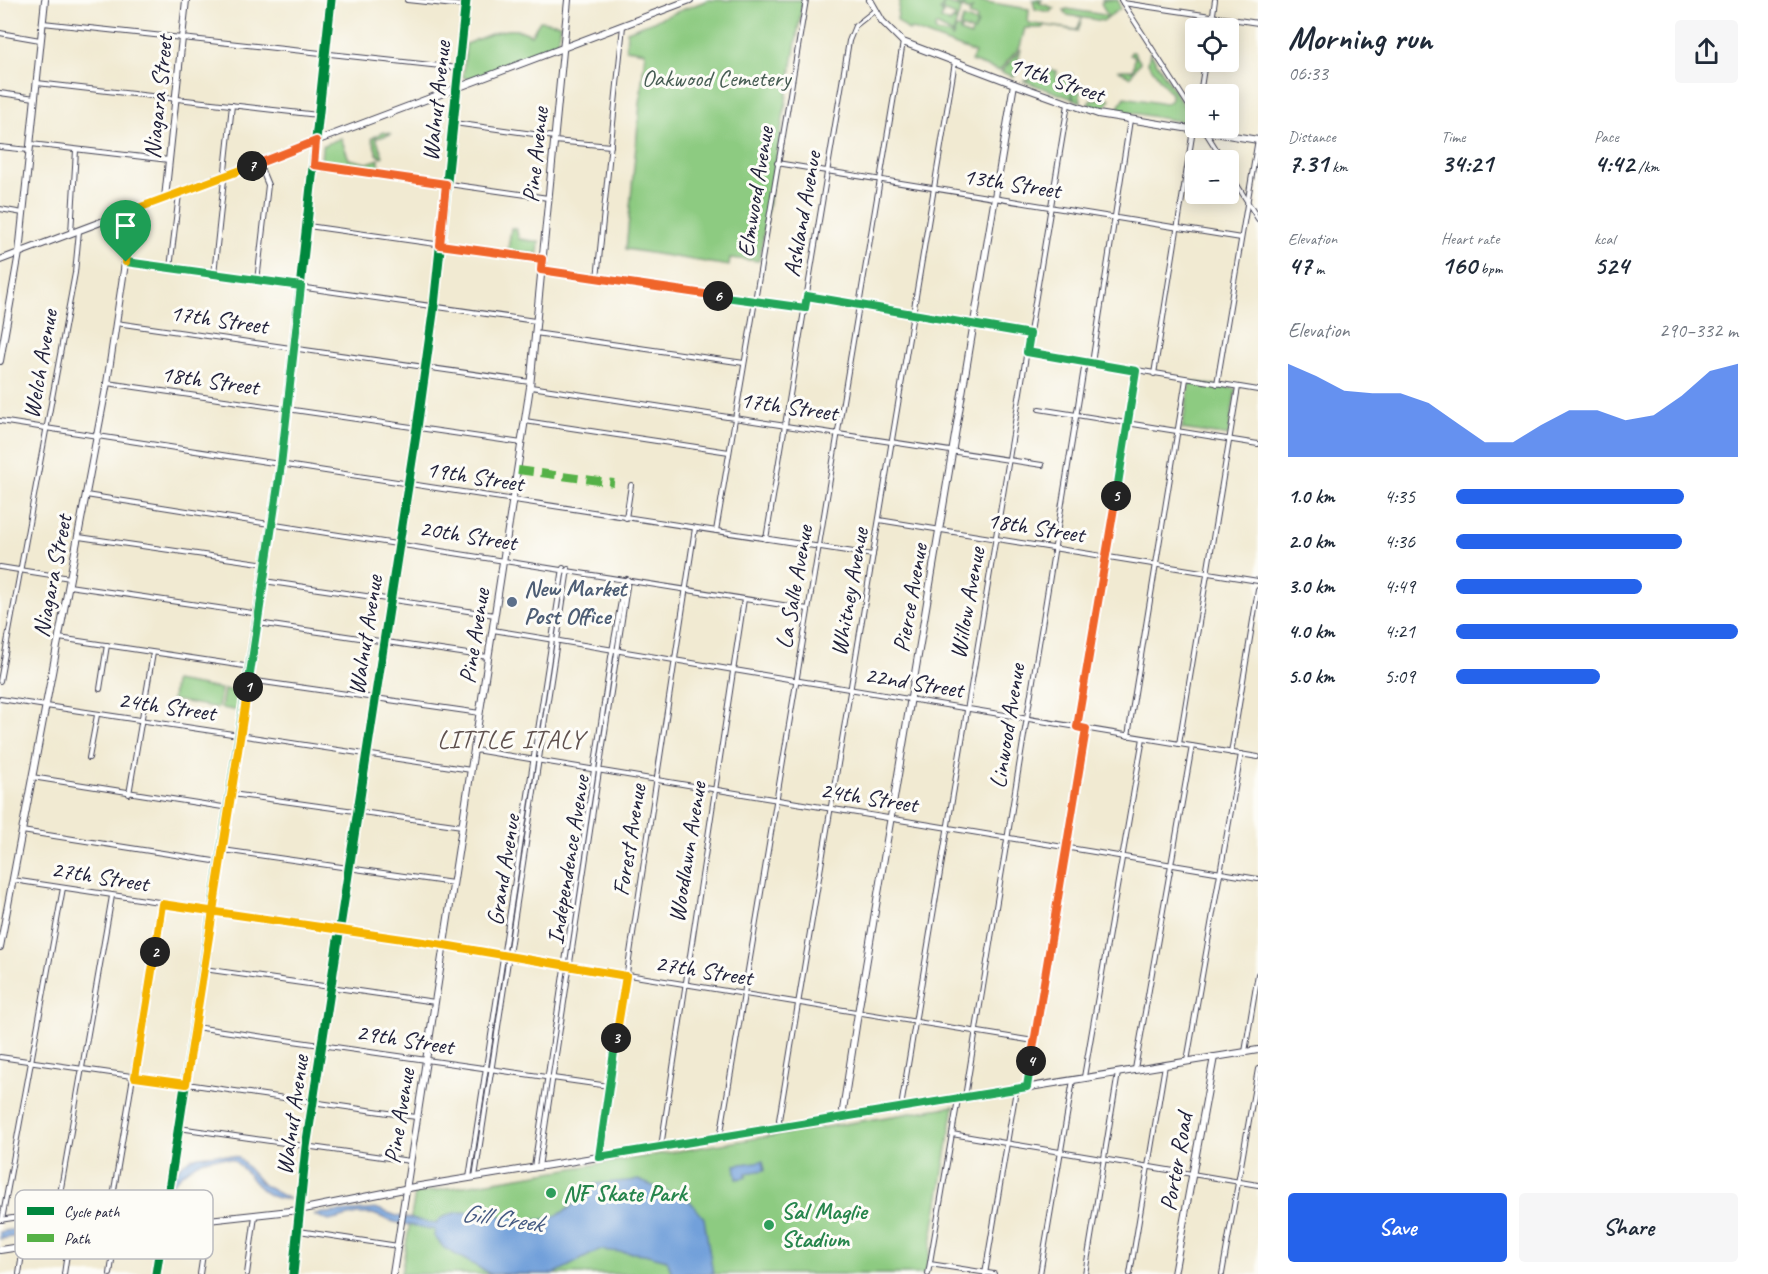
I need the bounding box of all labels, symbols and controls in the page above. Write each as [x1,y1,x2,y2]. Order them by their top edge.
text: Morning run [1288,17,1432,59]
map controls [1185,18,1239,204]
button: locate [1185,18,1239,72]
button: share [1675,20,1738,83]
street label: Niagara Street [137,32,180,160]
street label: Walnut Avenue [415,37,457,162]
street label: 11th Street [1006,49,1110,110]
text: 06:33 [1288,61,1328,86]
park label: Oakwood Cemetery [642,63,792,93]
button: + [1185,84,1239,138]
street label: Pine Avenue [515,104,555,204]
street label: Elmwood Avenue [730,123,780,259]
text: Distance [1288,127,1336,147]
text: Time [1441,127,1465,147]
text: Pace [1594,127,1619,147]
street label: Ashland Avenue [776,147,828,279]
text: 7.31 [1288,147,1328,180]
text: 34:21 [1441,147,1493,180]
text: 4:42 [1594,147,1634,180]
button: − [1185,150,1239,204]
pin: 7 [237,151,267,181]
text: 7 [248,156,256,176]
text: km [1328,157,1348,177]
text: /km [1634,157,1659,177]
street label: 13th Street [961,161,1065,206]
pin [100,200,151,262]
icon: arrive [109,209,142,242]
text: Elevation [1288,229,1337,249]
text: Heart rate [1441,229,1499,249]
text: kcal [1594,229,1615,249]
text: 47 [1288,249,1311,282]
text: 160 [1441,249,1477,282]
text: 524 [1594,249,1629,282]
text: m [1311,259,1324,279]
text: bpm [1477,259,1503,279]
pin: 6 [703,281,733,311]
text: 6 [714,286,722,306]
street label: 17th Street [168,297,272,341]
street label: Welch Avenue [16,305,65,421]
text: Elevation [1288,318,1350,343]
text: 290–332 m [1659,318,1738,343]
street label: 18th Street [159,358,263,402]
street label: 17th Street [738,384,842,428]
street label: 19th Street [424,454,528,499]
pin: 5 [1101,481,1131,511]
text: 1.0 km [1288,484,1335,509]
text: 4:35 [1384,484,1415,509]
text: 5 [1113,486,1119,506]
street label: 18th Street [985,505,1089,550]
street label: Niagara Street [25,510,79,640]
street label: 20th Street [417,513,521,558]
street label: La Salle Avenue [768,521,820,651]
street label: Whitney Avenue [823,523,875,658]
text: 2.0 km [1288,529,1335,554]
text: 4:36 [1384,529,1415,554]
street label: Pierce Avenue [886,539,935,655]
street label: Willow Avenue [942,543,992,661]
street label: Walnut Avenue [341,571,390,697]
place label: New Market Post Office [524,573,629,631]
text: 3.0 km [1288,574,1335,599]
text: 4:49 [1384,574,1415,599]
street label: Pine Avenue [452,584,497,686]
marker: New Market Post Office [505,595,519,609]
text: 4.0 km [1288,619,1335,644]
text: 4:21 [1384,619,1415,644]
street label: 22nd Street [863,659,967,705]
street label: Linwood Avenue [982,660,1032,790]
text: 5.0 km [1288,664,1334,689]
text: 5:09 [1384,664,1415,689]
pin: 1 [233,672,263,702]
text: 1 [244,677,252,697]
street label: 24th Street [116,684,220,728]
district label: LITTLE ITALY [437,723,588,756]
street label: Independence Avenue [540,771,596,947]
street label: 24th Street [818,775,922,820]
street label: Woodlawn Avenue [661,777,713,924]
street label: Forest Avenue [605,780,653,898]
street label: Grand Avenue [479,810,527,928]
street label: 27th Street [49,854,153,899]
pin: 2 [140,937,170,967]
text: 2 [151,942,159,962]
street label: 27th Street [653,948,757,993]
street label: 29th Street [354,1017,458,1062]
pin: 3 [601,1023,631,1053]
text: 3 [612,1028,620,1048]
pin: 4 [1016,1046,1046,1076]
street label: Walnut Avenue [269,1051,316,1177]
text: 4 [1027,1051,1035,1071]
street label: Pine Avenue [377,1064,422,1166]
street label: Porter Road [1153,1107,1200,1213]
place label: NF Skate Park [563,1178,688,1208]
marker: NF Skate Park [544,1186,558,1200]
legend [15,1190,213,1259]
button: Save [1288,1193,1507,1262]
button: Share [1519,1193,1738,1262]
water label: Gill Creek [460,1196,549,1241]
place label: Sal Maglie Stadium [781,1196,868,1254]
text: Cycle path [64,1202,120,1222]
marker: Sal Maglie Stadium [762,1218,776,1232]
text: Path [64,1229,91,1249]

